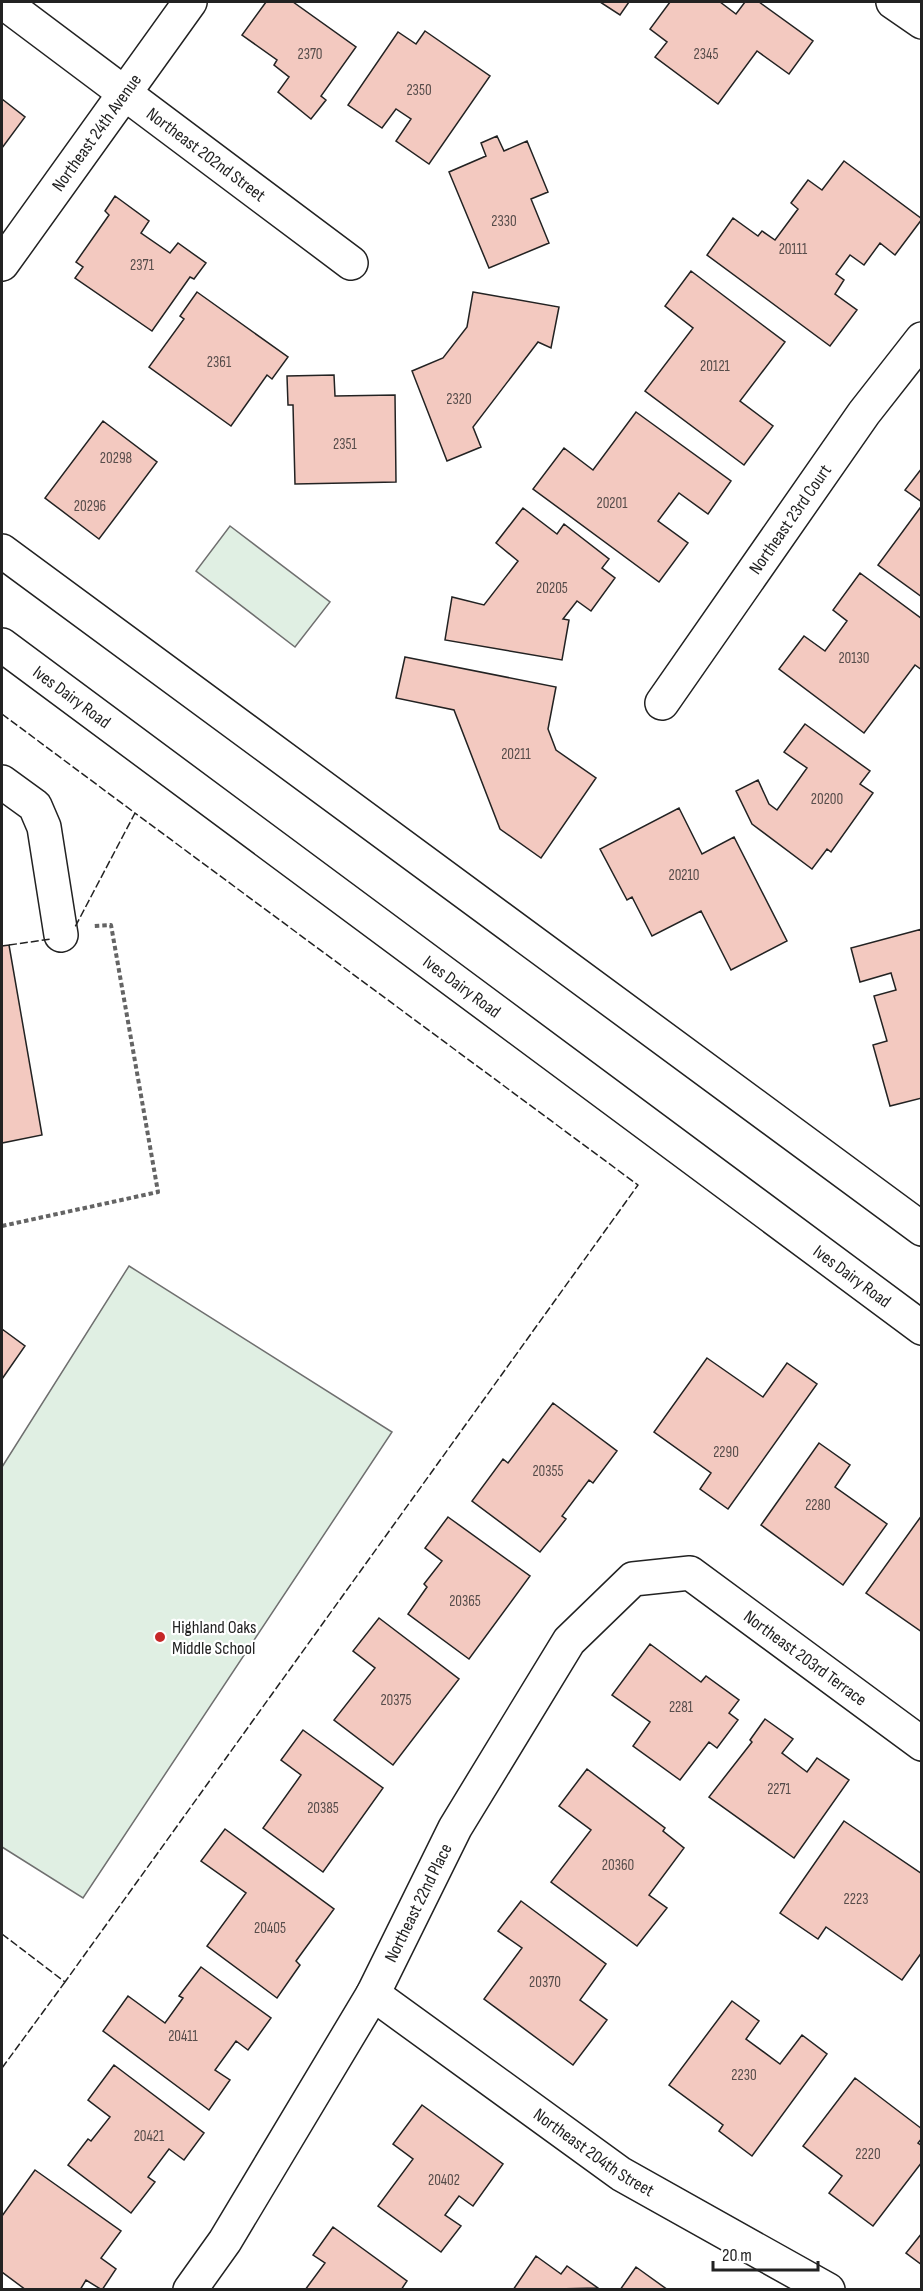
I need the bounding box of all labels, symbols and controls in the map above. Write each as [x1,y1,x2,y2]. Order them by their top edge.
house number: 2370 [297,45,323,64]
house number: 2345 [694,45,718,64]
street label: Northeast 24th Avenue [48,70,146,195]
house number: 2350 [406,81,432,100]
street label: Northeast 202nd Street [142,103,270,206]
house number: 2330 [491,212,517,231]
house number: 20111 [779,240,808,259]
house number: 2371 [130,256,155,275]
house number: 2361 [207,353,232,372]
house number: 20121 [700,357,731,376]
house number: 2320 [446,390,472,409]
house number: 2351 [333,435,358,454]
house number: 20298 [100,449,132,468]
street label: Northeast 23rd Court [745,460,836,578]
house number: 20201 [597,494,628,513]
house number: 20296 [74,497,106,516]
house number: 20205 [536,579,568,598]
house number: 20130 [838,649,870,668]
street label: Ives Dairy Road [29,662,114,733]
house number: 20211 [501,745,532,764]
house number: 20200 [811,790,843,809]
house number: 20210 [668,866,700,885]
street label: Ives Dairy Road [419,951,505,1023]
street label: Ives Dairy Road [809,1241,895,1312]
house number: 2290 [713,1443,739,1462]
house number: 20355 [532,1462,564,1481]
house number: 2280 [805,1496,831,1515]
house number: 20365 [449,1592,481,1611]
street label: Northeast 203rd Terrace [739,1606,871,1711]
place label: Highland Oaks Middle School [172,1617,256,1659]
marker: Highland Oaks Middle School [153,1630,167,1644]
house number: 20375 [380,1691,412,1710]
house number: 2281 [669,1698,694,1717]
house number: 2271 [767,1780,792,1799]
house number: 20385 [307,1799,339,1818]
street label: Northeast 22nd Place [380,1840,457,1966]
house number: 20360 [602,1856,634,1875]
house number: 2223 [844,1890,868,1909]
house number: 20405 [254,1919,286,1938]
house number: 20370 [529,1973,561,1992]
house number: 20411 [168,2027,199,2046]
house number: 2230 [731,2066,757,2085]
street label: Northeast 204th Street [529,2104,658,2202]
house number: 20421 [134,2127,165,2146]
house number: 2220 [855,2145,881,2164]
house number: 20402 [428,2171,460,2190]
scale bar [713,2234,818,2272]
text: 20 m [722,2245,752,2266]

